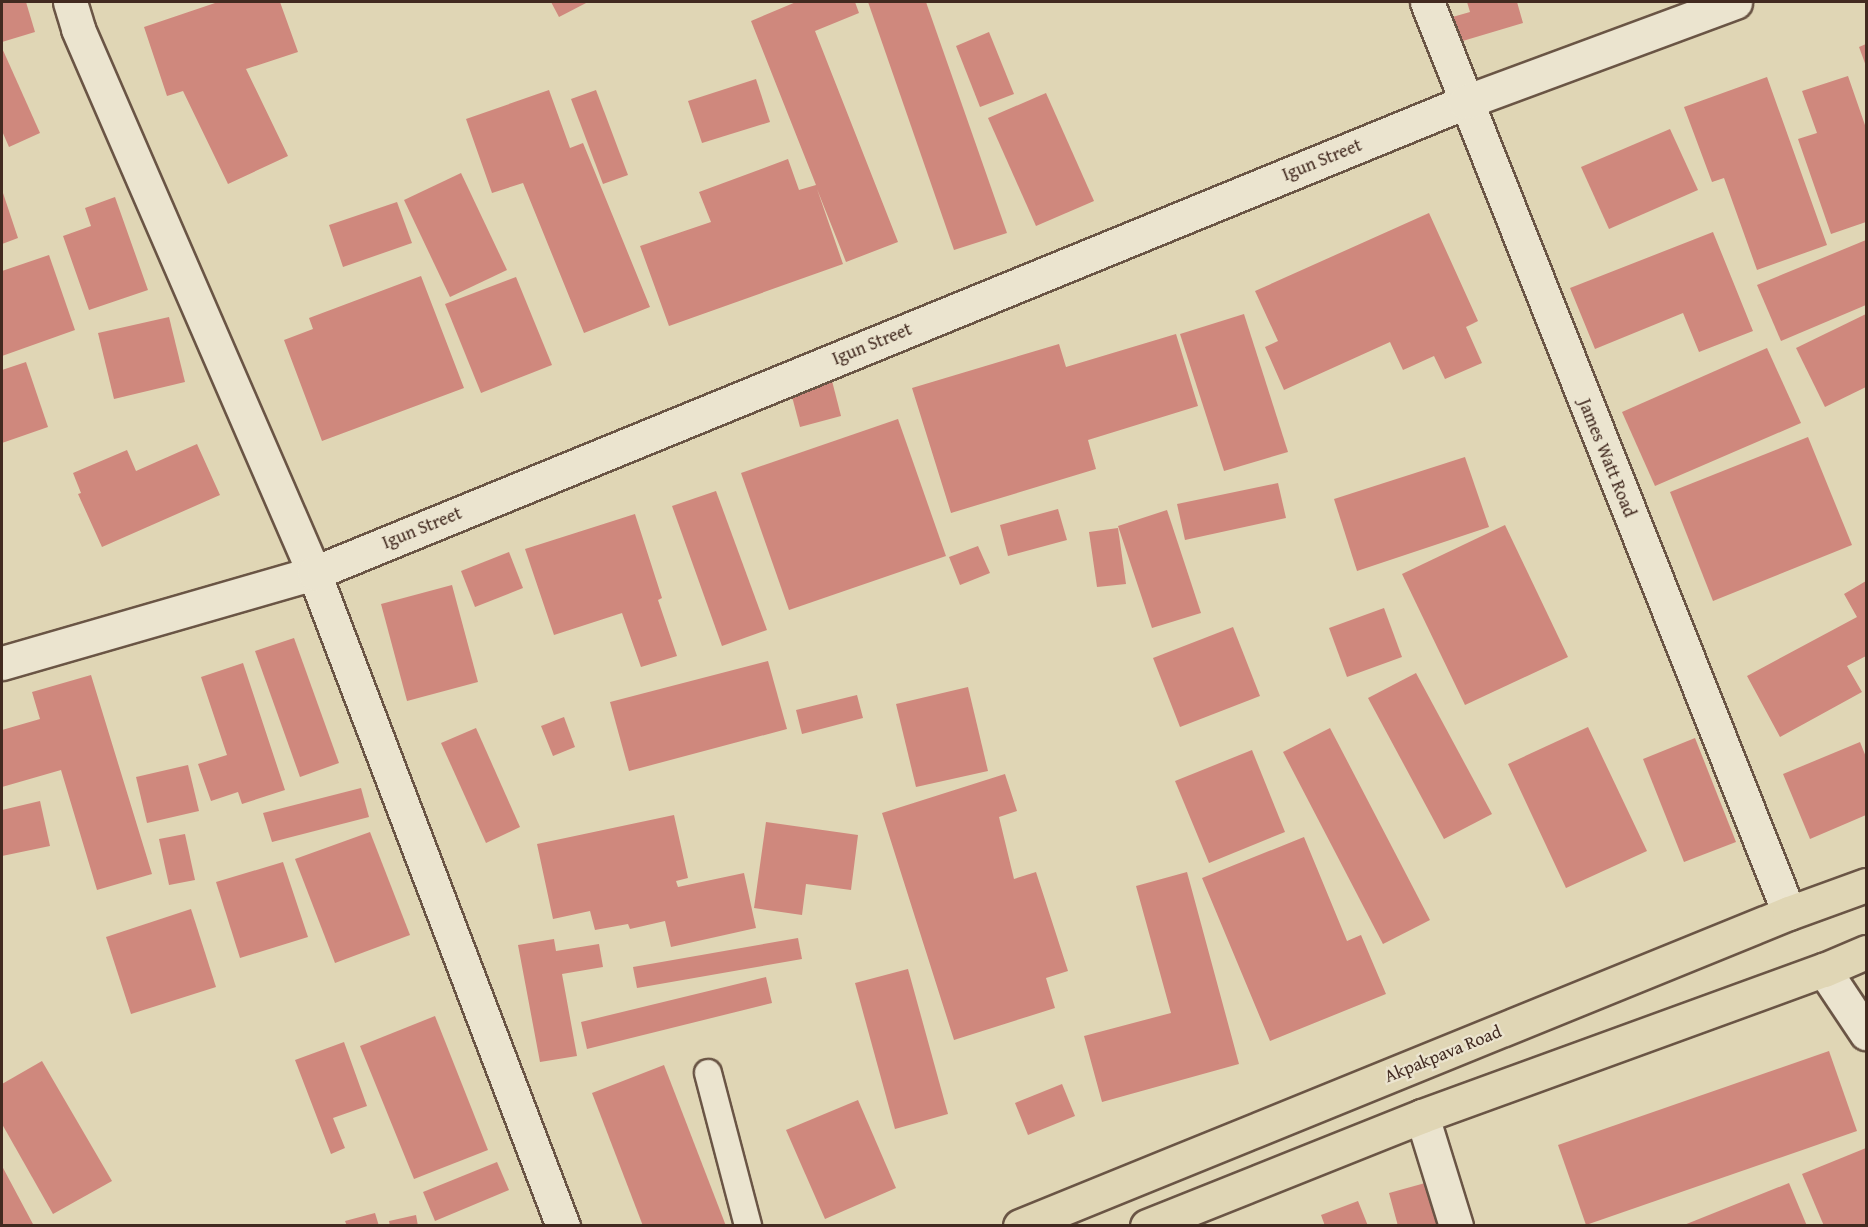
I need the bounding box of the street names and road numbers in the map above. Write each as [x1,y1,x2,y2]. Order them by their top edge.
street label: Igun Street [1279,134,1365,186]
street label: Igun Street [829,318,915,370]
street label: James Watt Road [1573,396,1641,520]
street label: Igun Street [379,502,465,554]
street label: Akpakpava Road [1381,1021,1505,1087]

